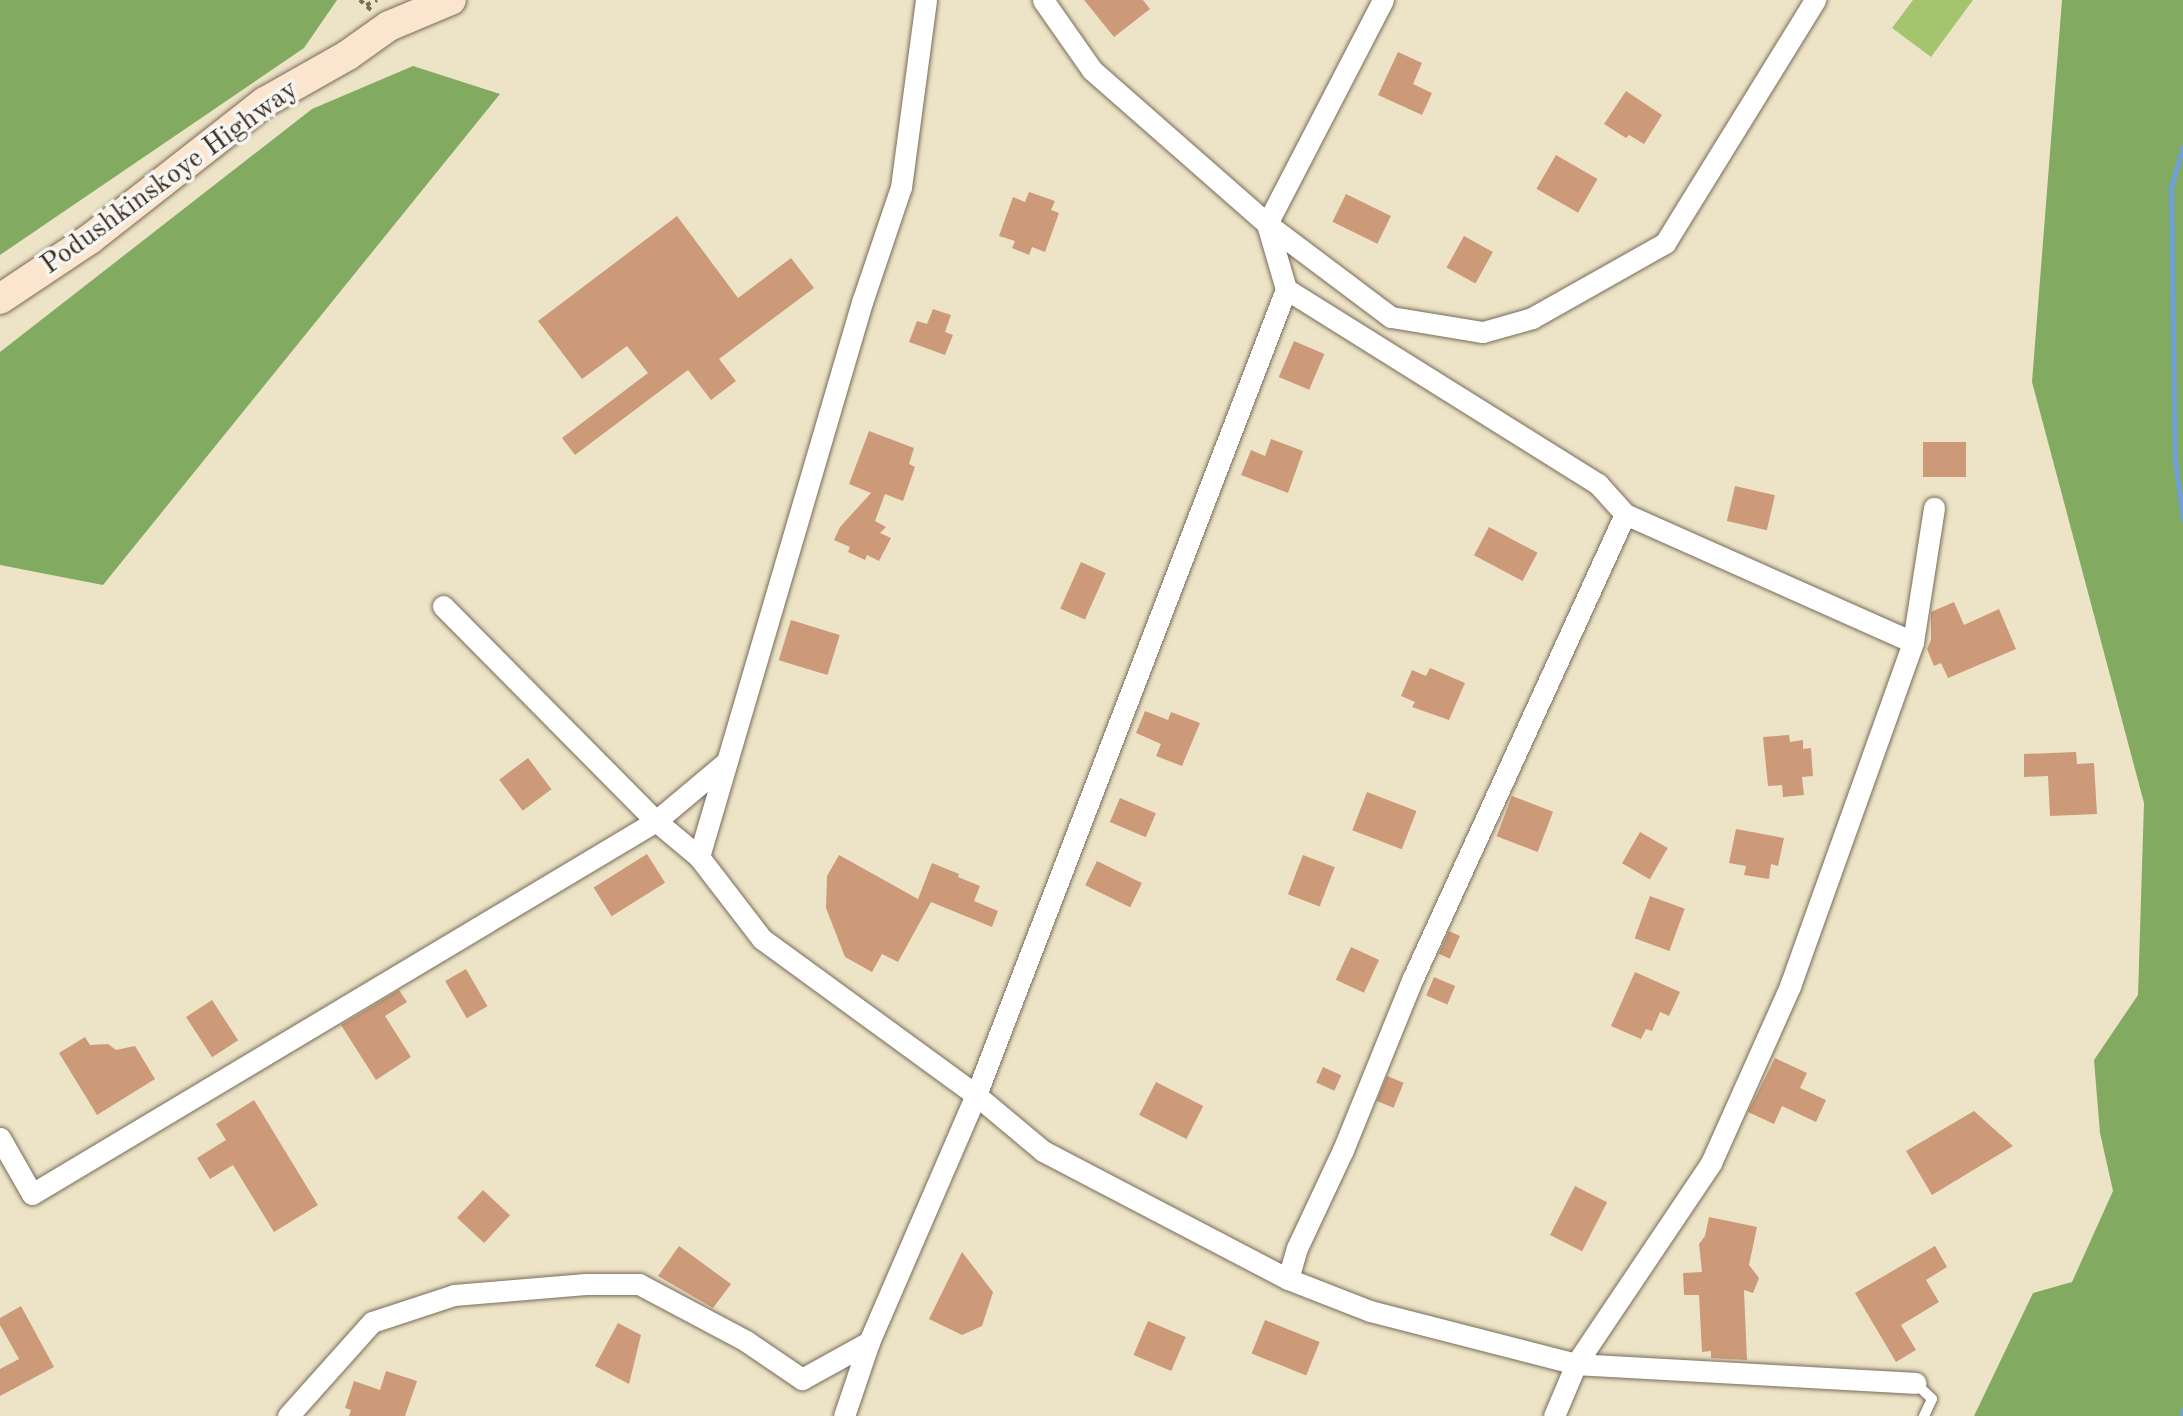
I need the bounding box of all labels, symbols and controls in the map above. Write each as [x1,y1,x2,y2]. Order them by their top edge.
street label: Podushkinskoye Highway [35,73,305,283]

